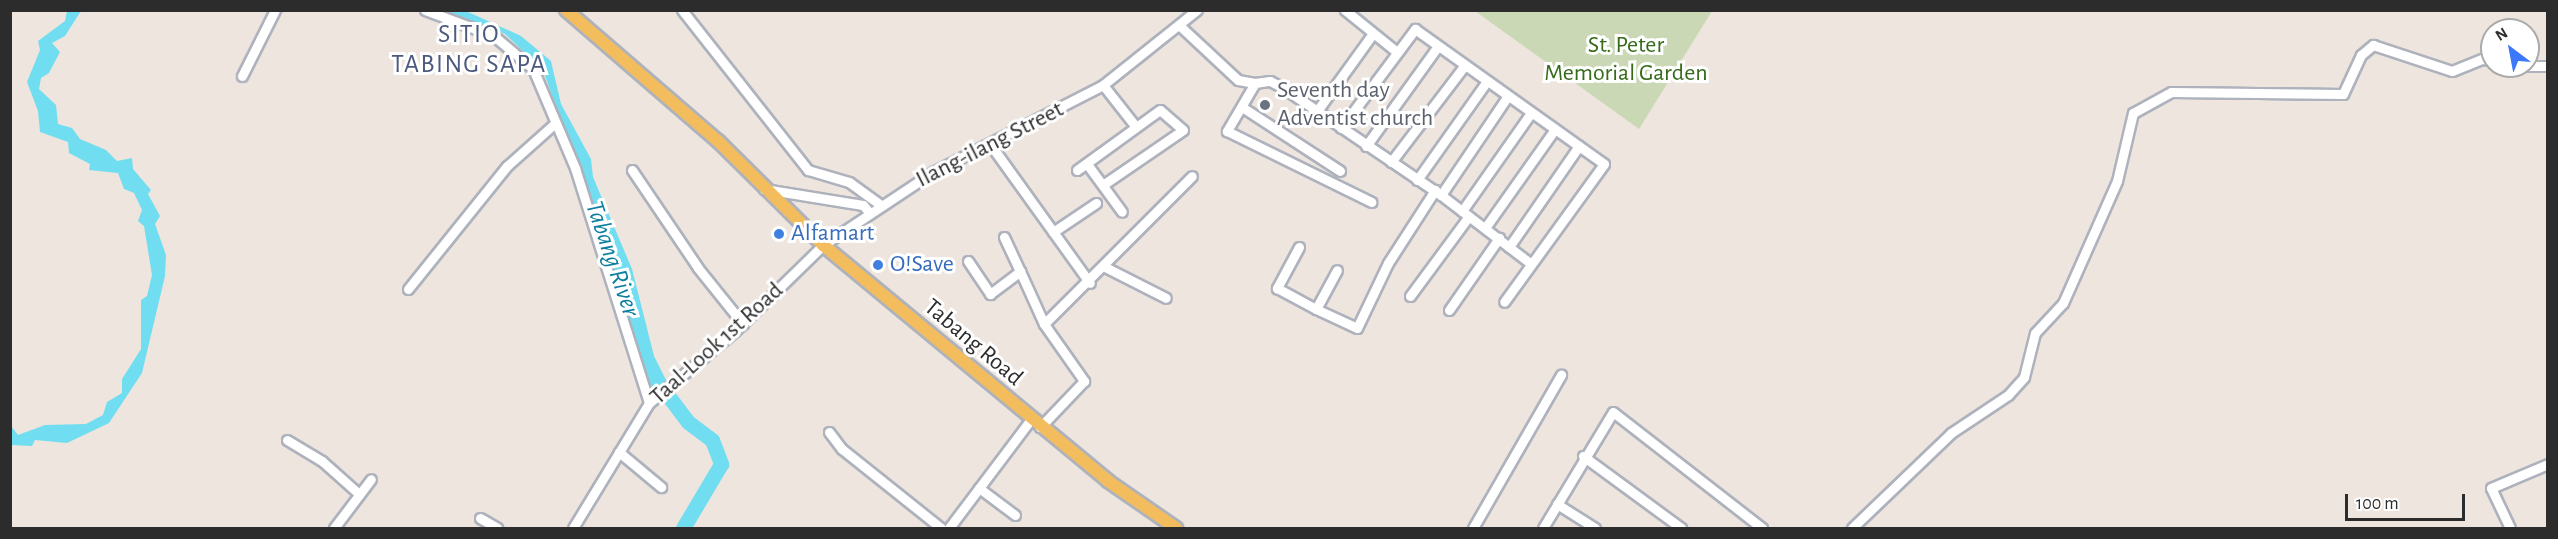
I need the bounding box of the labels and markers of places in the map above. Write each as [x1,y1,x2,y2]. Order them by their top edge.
place label: Seventh day Adventist church [1277,77,1433,133]
marker: Seventh day Adventist church [1258,98,1272,112]
place label: Alfamart [791,220,874,248]
marker: Alfamart [772,227,786,241]
place label: O!Save [890,251,954,279]
marker: O!Save [871,258,885,272]

